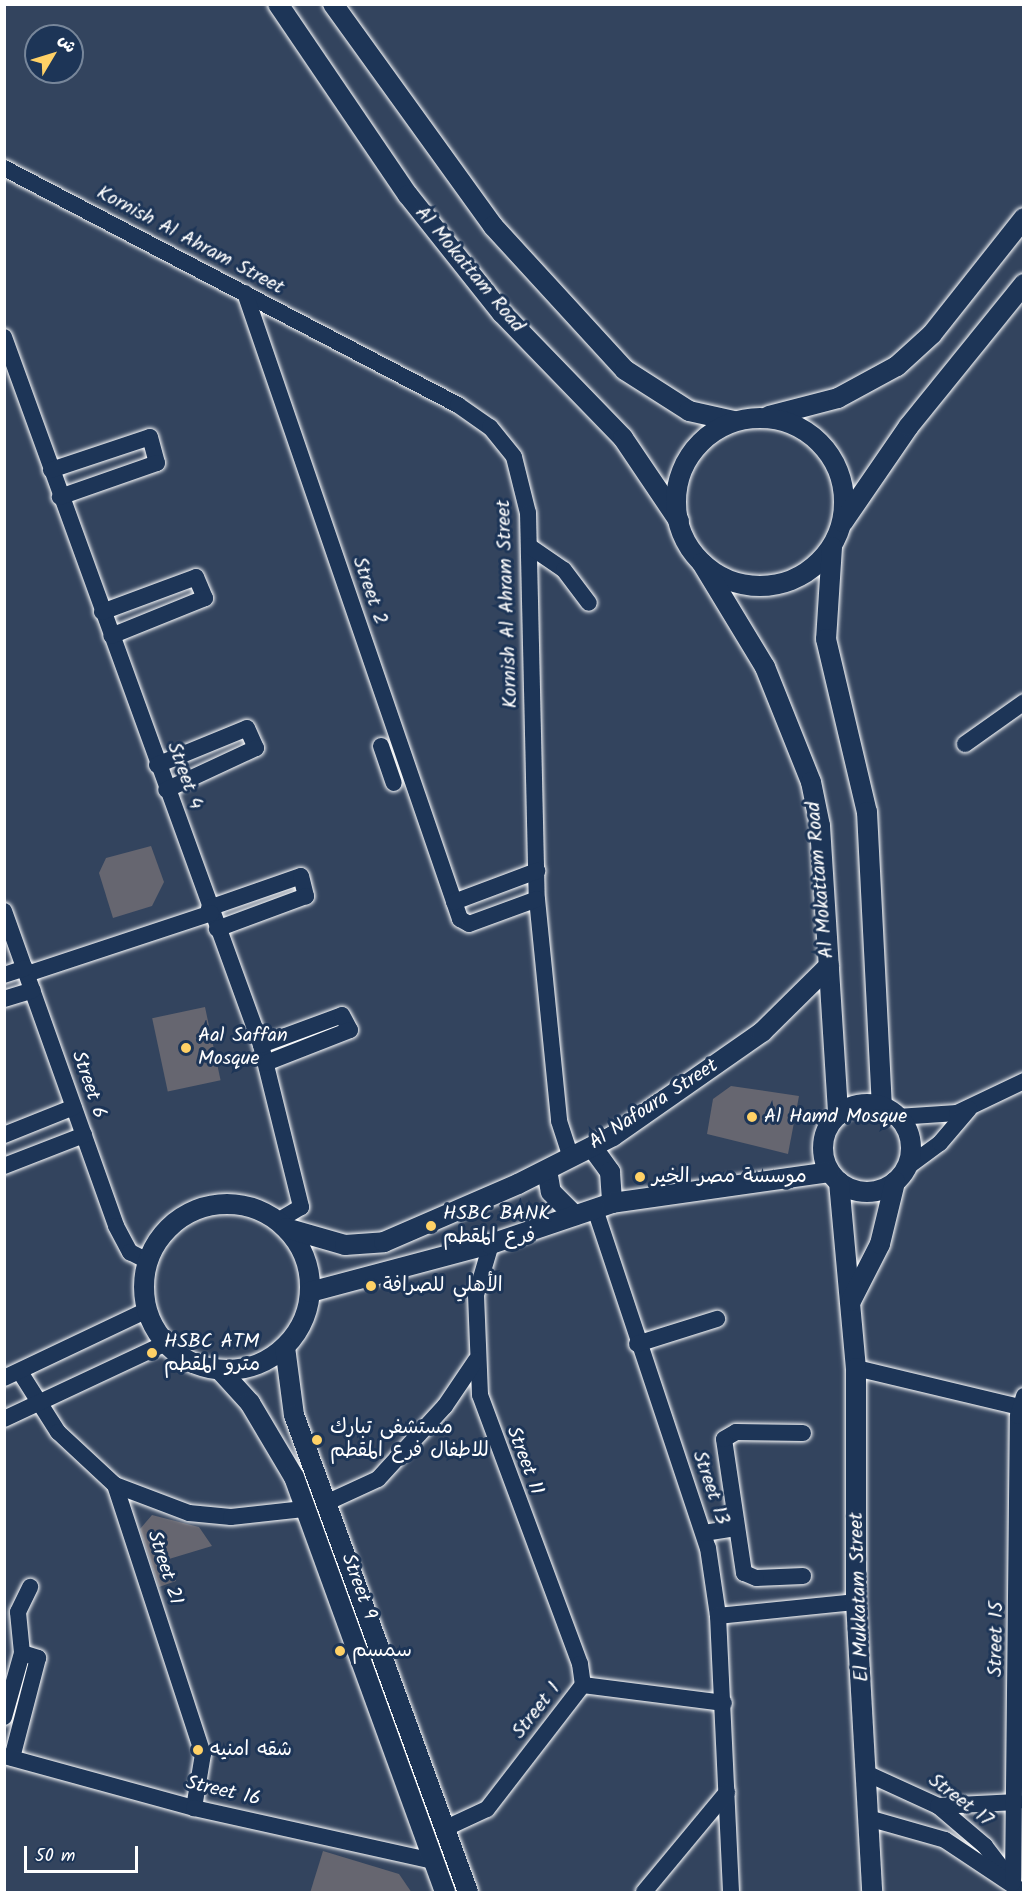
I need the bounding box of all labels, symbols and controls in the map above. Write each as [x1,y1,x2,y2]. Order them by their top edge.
north arrow [24,24,84,84]
text: ش [52,29,82,58]
street label: Kornish Al Ahram Street [92,181,288,301]
street label: Al Mokattam Road [409,202,529,338]
street label: Kornish Al Ahram Street [492,499,524,709]
street label: Street 2 [346,554,392,628]
street label: Street 4 [161,739,207,813]
street label: Al Mokattam Road [802,800,840,960]
place label: Aal Saffan Mosque [198,1024,288,1071]
marker: Aal Saffan Mosque [179,1041,193,1055]
street label: Street 6 [65,1048,111,1122]
street label: Al Nafoura Street [585,1054,723,1156]
place label: Al Hamd Mosque [764,1105,907,1129]
marker: Al Hamd Mosque [745,1110,759,1124]
place label: موسسة مصر الخير [652,1165,807,1189]
marker: موسسة مصر الخير [633,1170,647,1184]
place label: HSBC BANK فرع المقطم [443,1202,550,1249]
marker: HSBC BANK فرع المقطم [424,1219,438,1233]
place label: الأهلي للصرافة [383,1274,503,1298]
marker: الأهلي للصرافة [364,1279,378,1293]
place label: HSBC ATM مترو المقطم [164,1330,260,1377]
marker: HSBC ATM مترو المقطم [145,1346,159,1360]
place label: مستشفى تبارك للاطفال فرع المقطم [330,1416,489,1463]
street label: Street 11 [500,1423,548,1499]
marker: مستشفى تبارك للاطفال فرع المقطم [308,1431,326,1449]
street label: Street 13 [686,1448,734,1528]
street label: El Mukkatam Street [845,1512,875,1682]
street label: Street 21 [141,1528,187,1608]
street label: Street 9 [335,1551,381,1623]
street label: Street 15 [984,1601,1010,1677]
place label: سمسم [352,1639,412,1663]
marker: سمسم [333,1644,347,1658]
street label: Street 1 [508,1678,566,1744]
place label: شقه امنيه [210,1738,292,1762]
marker: شقه امنيه [191,1743,205,1757]
street label: Street 17 [923,1769,997,1833]
street label: Street 16 [183,1772,263,1812]
scale bar [27,1834,141,1872]
text: 50 m [35,1842,75,1871]

